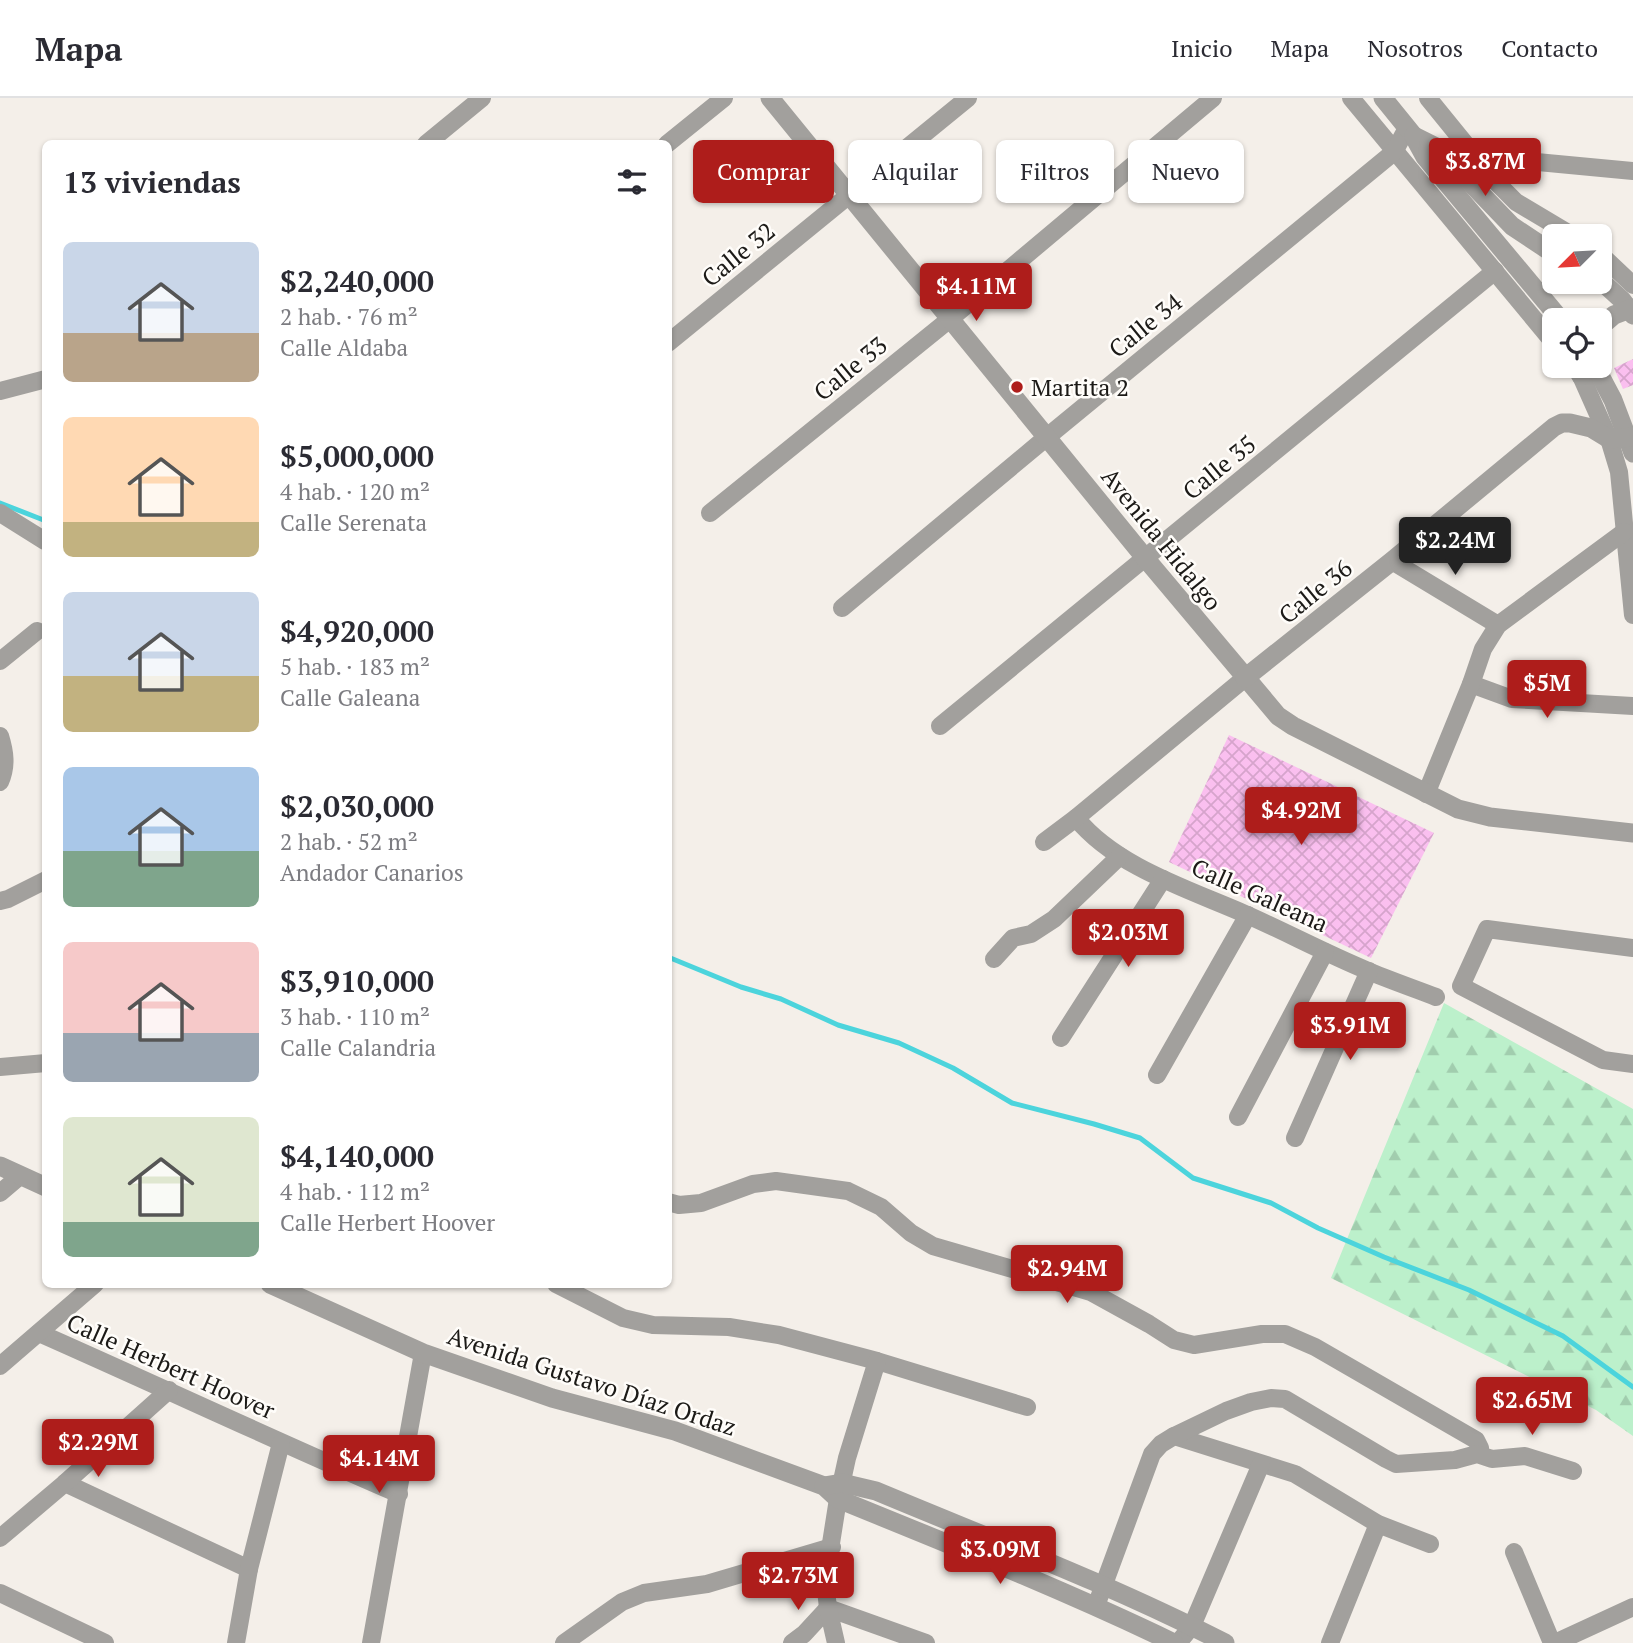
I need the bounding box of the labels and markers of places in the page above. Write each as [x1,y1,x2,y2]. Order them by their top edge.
pin: $3.87M [1428,139,1542,198]
pin: $4.11M [919,264,1033,323]
place label: Martita 2 [1031,371,1129,403]
marker: Martita 2 [1009,379,1025,395]
pin: $2.24M [1398,518,1512,577]
pin: $5M [1513,660,1581,720]
pin: $4.92M [1244,788,1358,847]
pin: $2.03M [1071,910,1185,969]
pin: $3.91M [1293,1002,1407,1062]
pin: $2.94M [1010,1246,1124,1305]
pin: $2.65M [1475,1378,1589,1437]
pin: $2.29M [41,1420,155,1479]
pin: $4.14M [322,1436,436,1495]
pin: $3.09M [943,1526,1057,1586]
pin: $2.73M [741,1552,855,1612]

